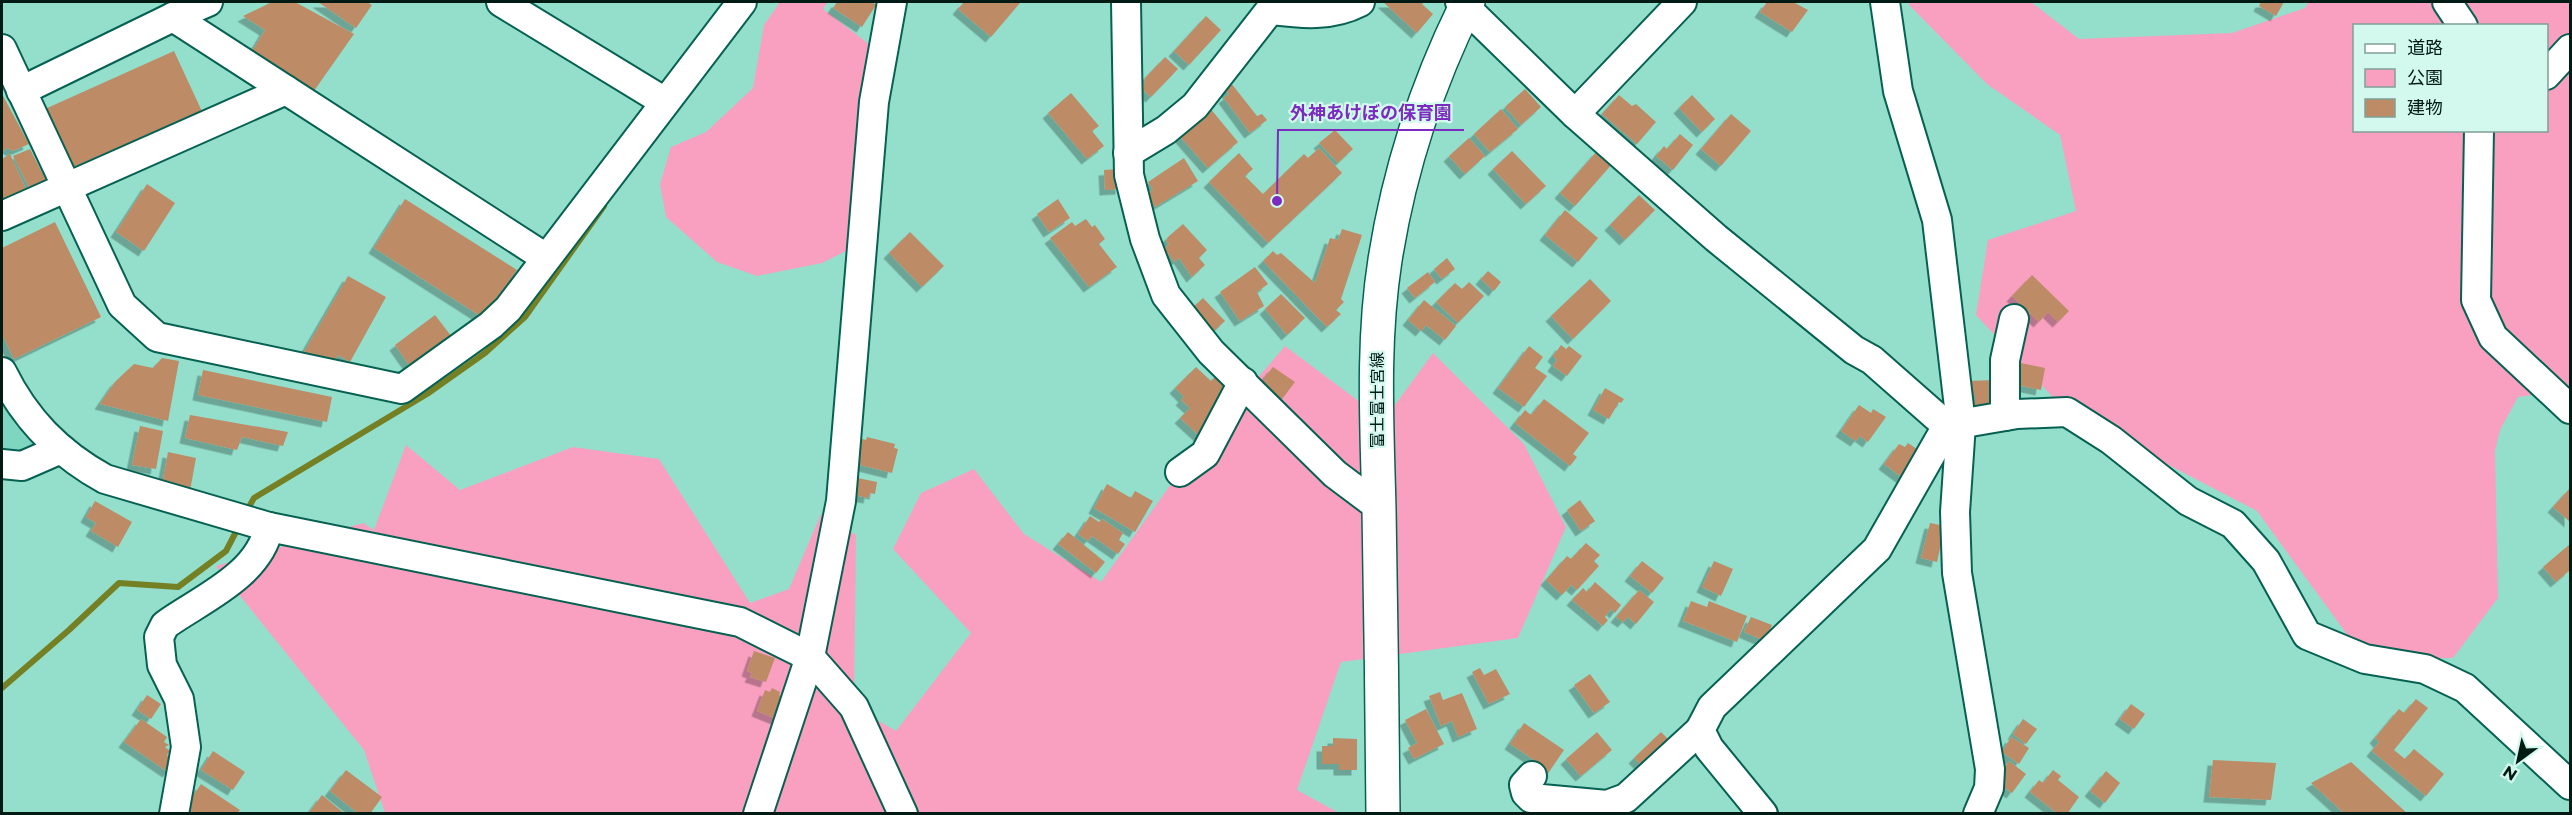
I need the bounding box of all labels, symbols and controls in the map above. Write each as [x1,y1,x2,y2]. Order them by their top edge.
legend [2353,24,2548,132]
text: 道路 [2407,37,2443,59]
text: 公園 [2407,67,2443,89]
callout: 外神あけぼの保育園 [1278,94,1464,130]
text: 建物 [2407,97,2443,119]
text: 外神あけぼの保育園 [1290,102,1452,124]
street label: 富士富士宮線 [1368,352,1387,448]
north arrow [2488,731,2548,791]
text: N [2500,762,2521,785]

